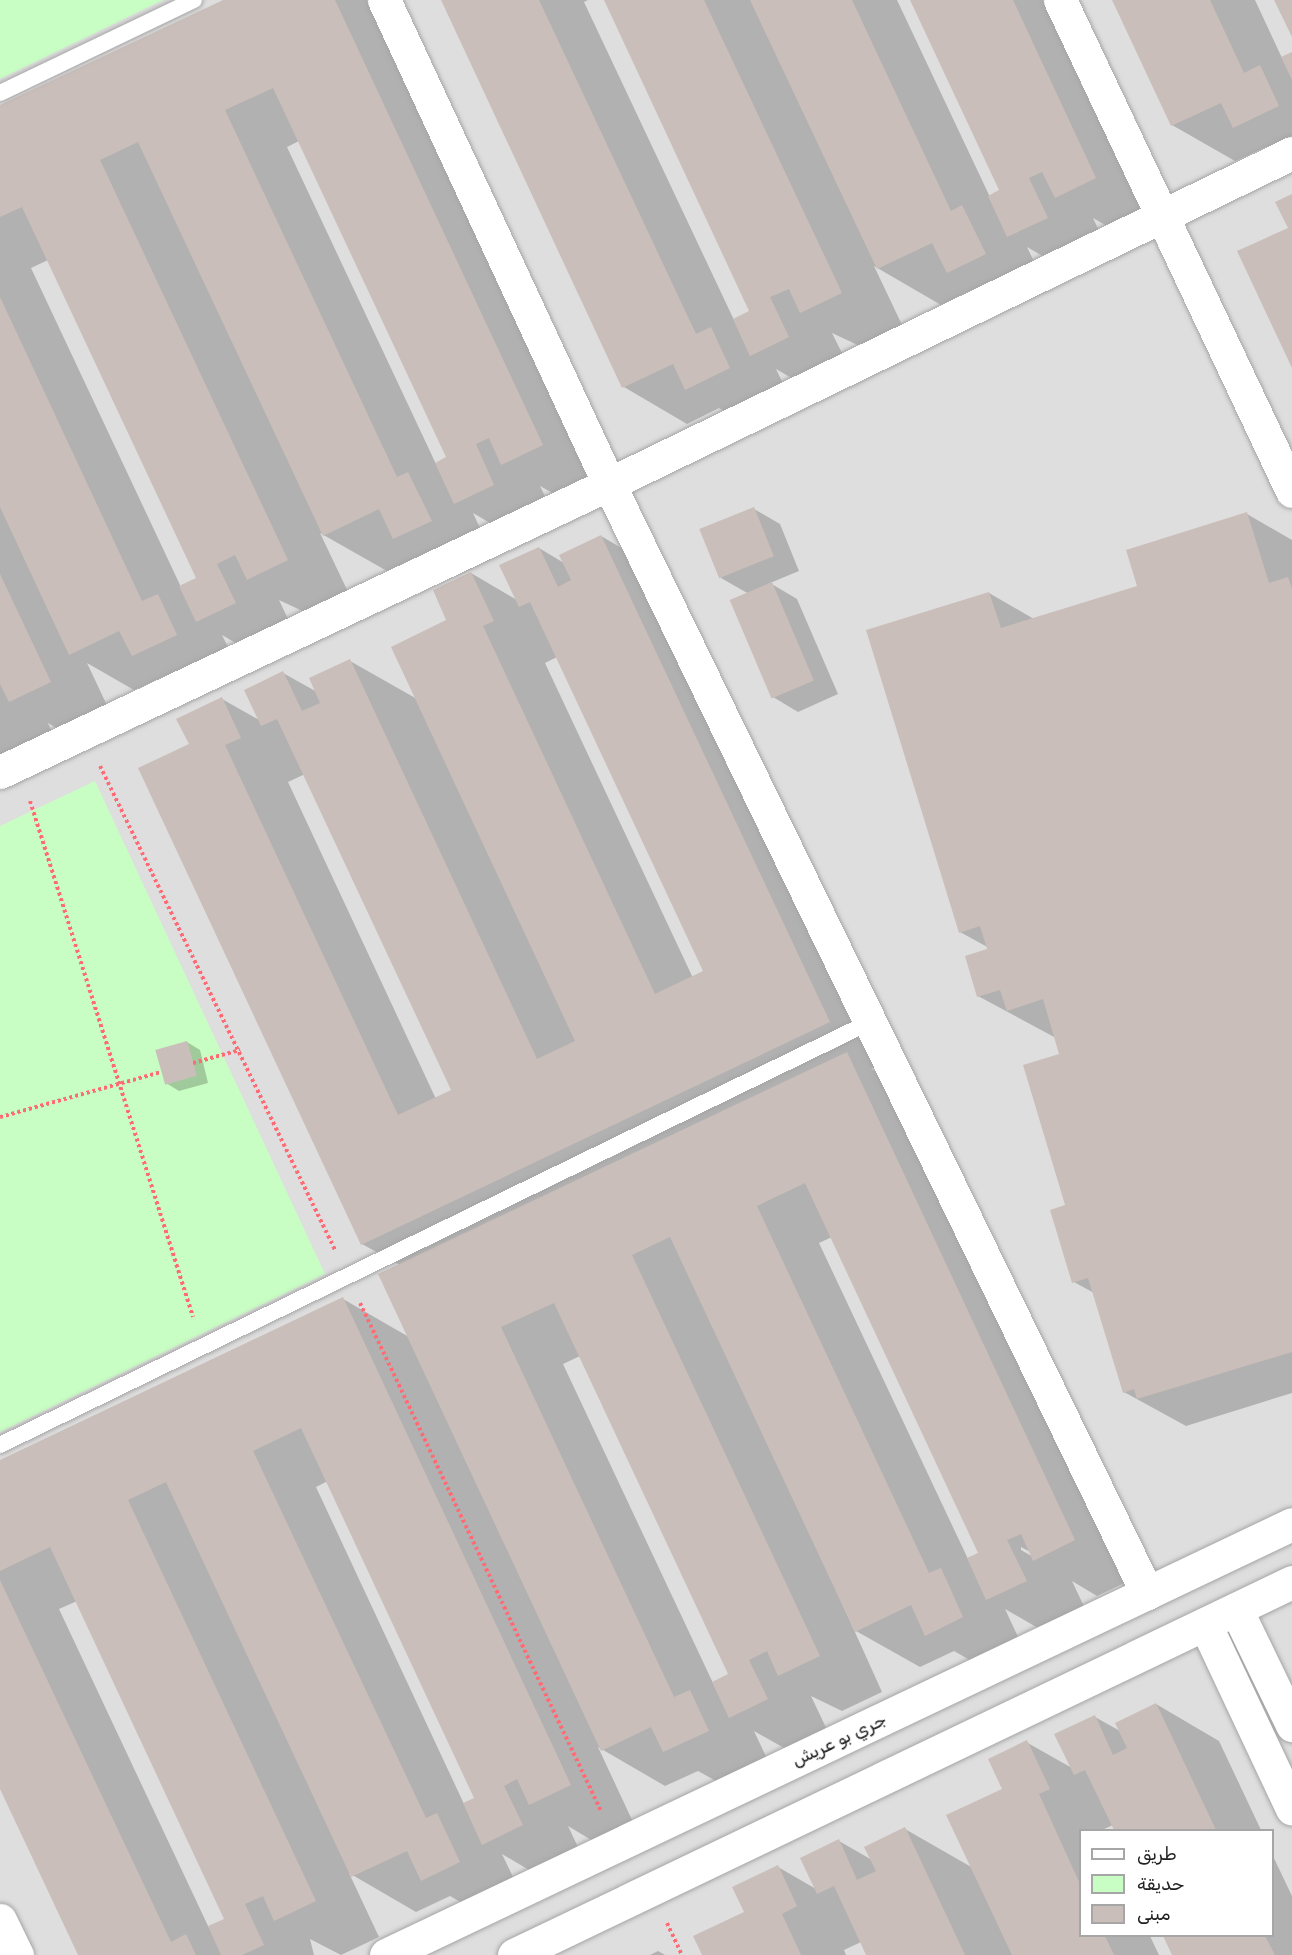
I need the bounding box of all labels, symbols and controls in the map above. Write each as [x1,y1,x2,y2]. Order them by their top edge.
street label: جري بو عريش [788,1709,890,1771]
legend [1079,1829,1274,1937]
text: طريق [1137,1843,1177,1865]
text: حديقة [1137,1873,1184,1895]
text: مبنى [1137,1903,1171,1925]

